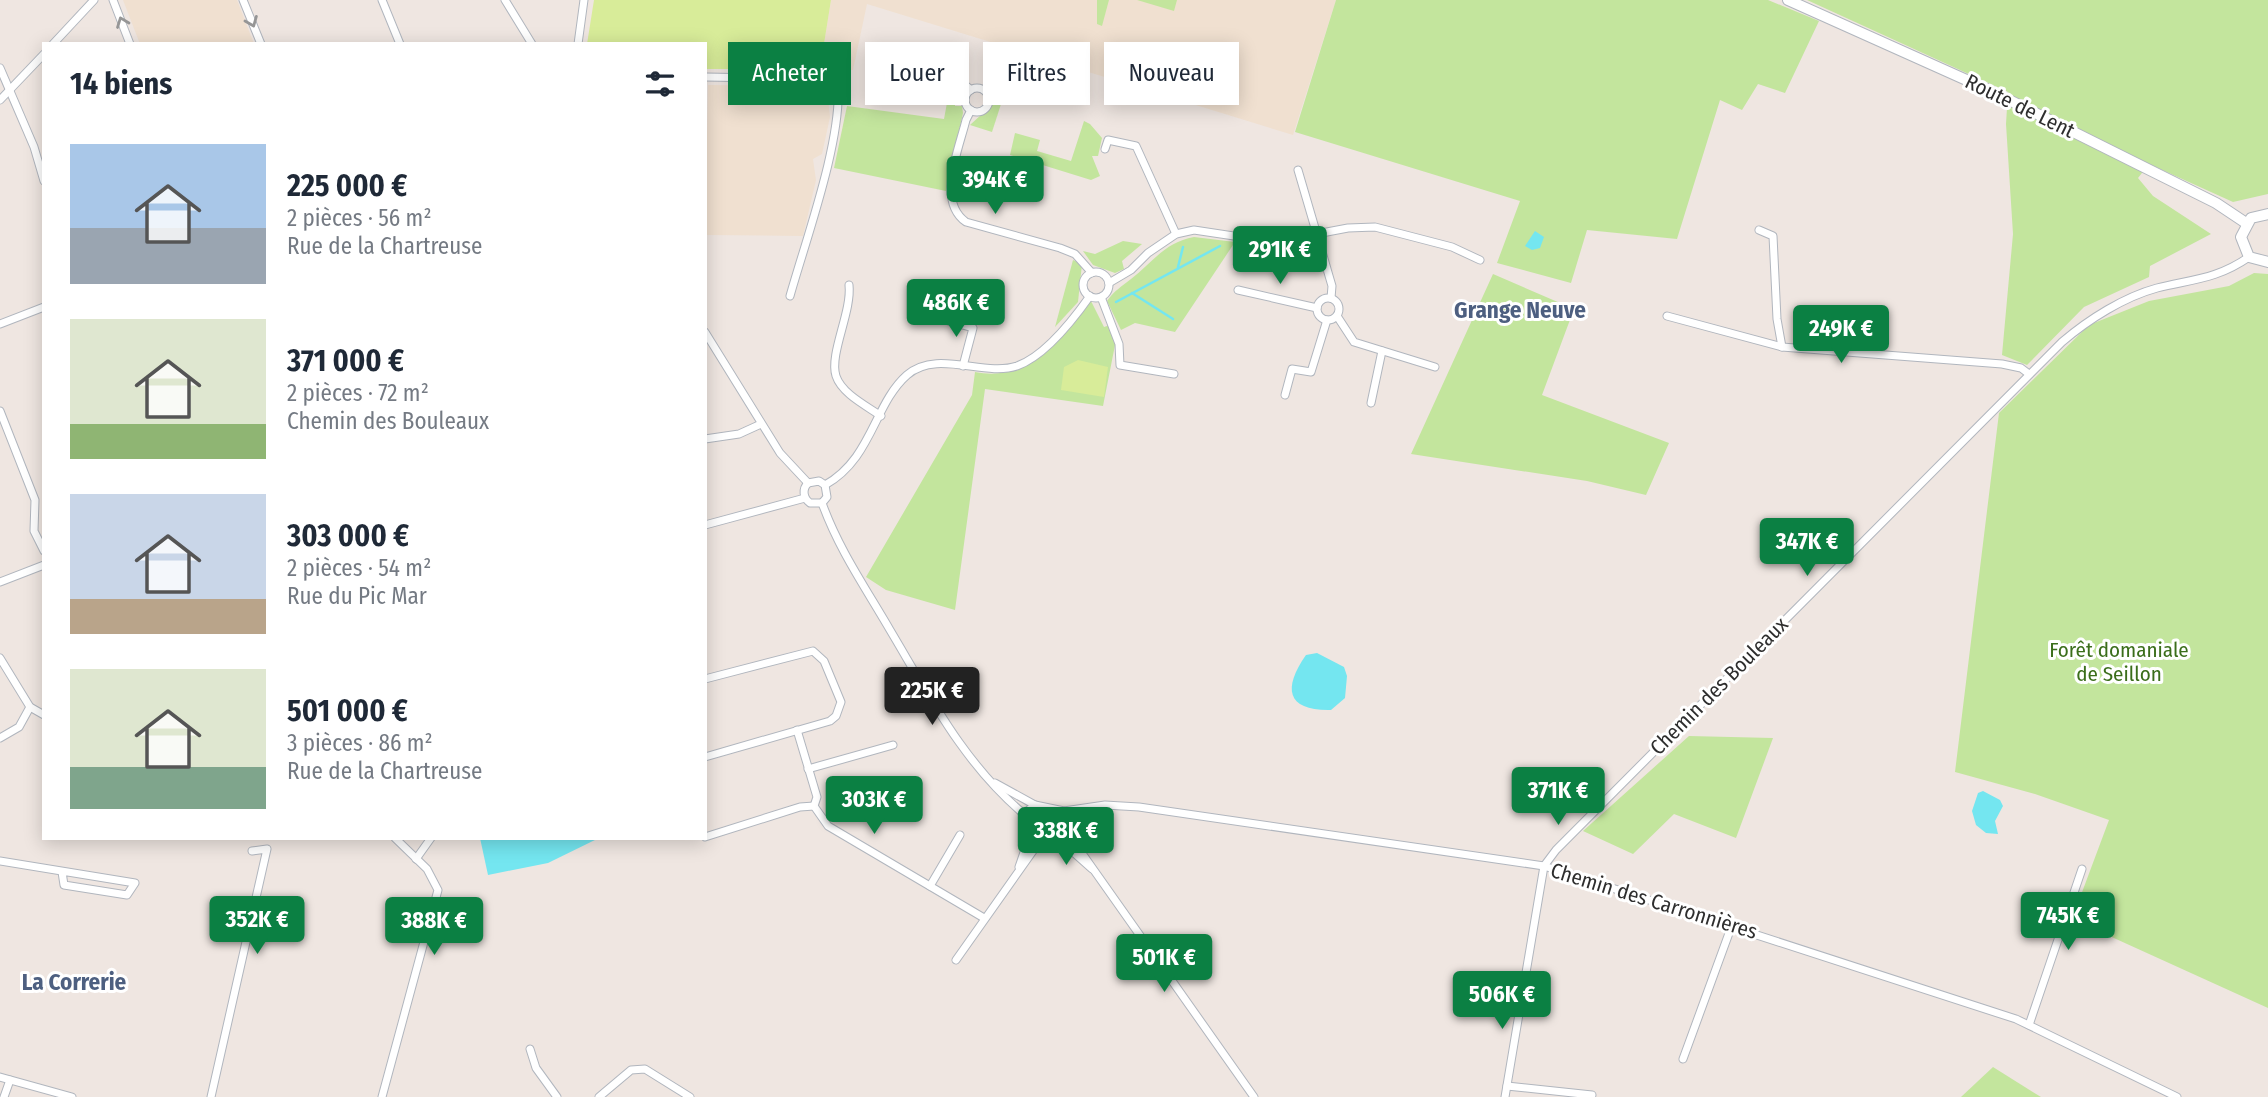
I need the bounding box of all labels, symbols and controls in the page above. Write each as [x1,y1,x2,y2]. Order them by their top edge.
one-way arrow [244,15,258,27]
one-way arrow [116,16,130,28]
chip: Acheter [728,42,851,105]
chip: Louer [865,42,969,105]
chip: Filtres [983,42,1090,105]
chip: Nouveau [1104,42,1239,105]
icon: filters [641,65,679,103]
text: 14 biens [70,66,172,102]
street label: Route de Lent [1961,68,2079,144]
pin: 394K € [938,156,1052,216]
text: 394K € [963,165,1027,193]
text: 225 000 € [287,168,407,204]
icon: home [126,172,210,256]
text: 2 pièces · 56 m² [287,204,432,232]
pin: 291K € [1223,226,1337,286]
text: Rue de la Chartreuse [287,232,482,260]
text: 291K € [1249,235,1311,263]
pin: 486K € [899,280,1013,339]
text: 486K € [923,288,989,316]
district label: Grange Neuve [1454,296,1586,324]
pin: 249K € [1784,306,1898,365]
text: 249K € [1809,314,1873,342]
text: 371 000 € [287,343,404,379]
icon: home [126,347,210,431]
text: 2 pièces · 72 m² [287,379,429,407]
text: Chemin des Bouleaux [287,407,489,435]
text: 303 000 € [287,518,409,554]
pin: 347K € [1750,518,1864,578]
icon: home [126,522,210,606]
text: 347K € [1776,527,1838,555]
text: 2 pièces · 54 m² [287,554,431,582]
text: Rue du Pic Mar [287,582,427,610]
street label: Chemin des Bouleaux [1645,611,1794,760]
park label: Forêt domaniale de Seillon [2049,637,2189,687]
pin: 225K € [875,668,989,727]
text: 225K € [900,676,964,704]
text: 501 000 € [287,693,408,729]
icon: home [126,697,210,781]
text: 3 pièces · 86 m² [287,729,433,757]
text: Rue de la Chartreuse [287,757,482,785]
pin: 371K € [1501,768,1615,827]
pin: 303K € [817,776,931,836]
text: 371K € [1528,776,1588,804]
text: 303K € [842,785,906,813]
pin: 338K € [1009,808,1123,867]
text: 338K € [1034,816,1098,844]
street label: Chemin des Carronnières [1548,857,1760,945]
pin: 745K € [2011,892,2125,952]
pin: 352K € [200,897,314,956]
pin: 388K € [377,898,491,957]
text: 745K € [2037,901,2099,929]
text: 352K € [225,905,289,933]
text: 388K € [401,906,467,934]
pin: 501K € [1107,934,1221,994]
text: 501K € [1132,943,1196,971]
district label: La Correrie [22,968,127,996]
pin: 506K € [1445,972,1559,1031]
text: 506K € [1469,980,1535,1008]

